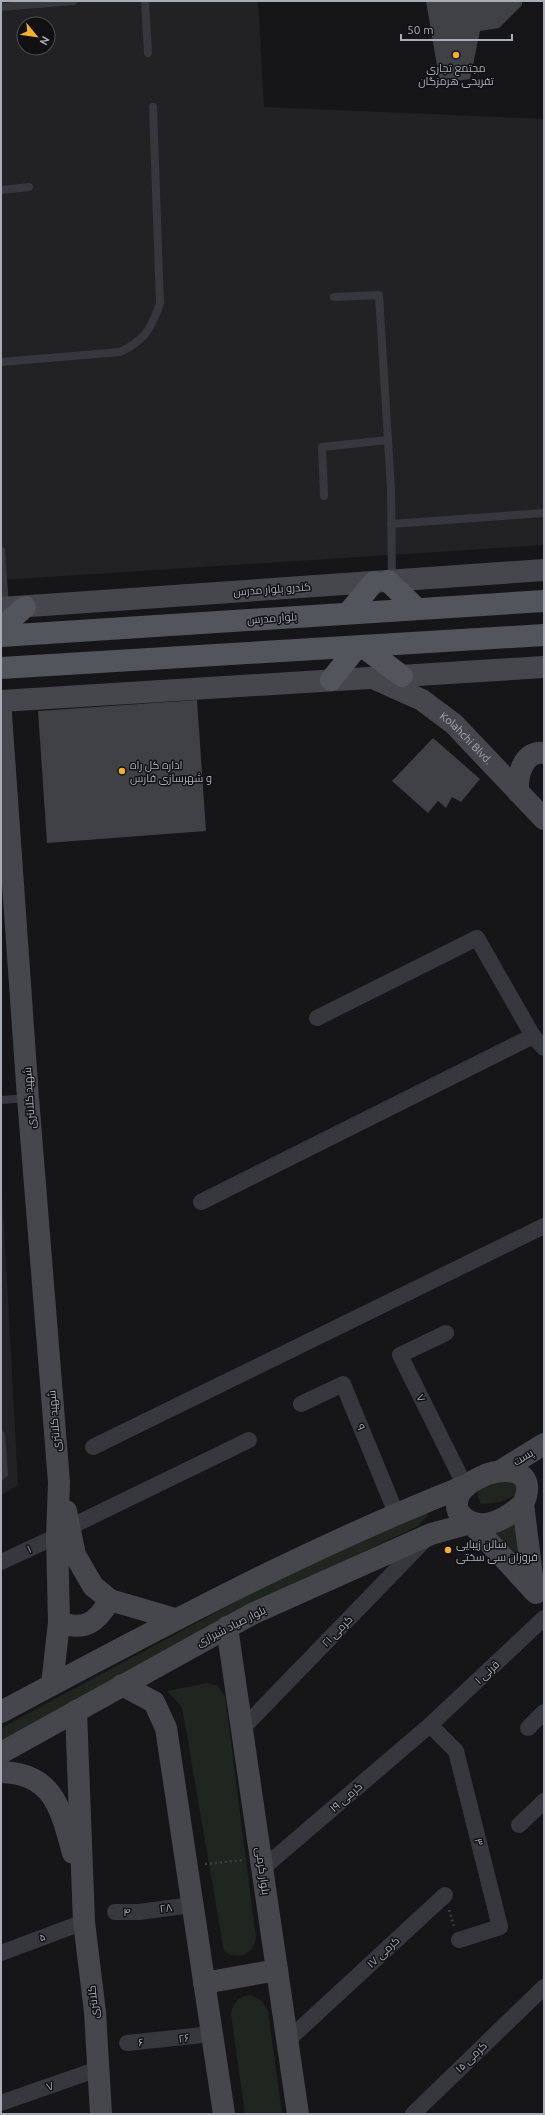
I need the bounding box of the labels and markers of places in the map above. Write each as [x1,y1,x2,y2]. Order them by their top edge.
marker: مجتمع تجاری تفریحی هرمزگان [451,50,461,60]
place label: مجتمع تجاری تفریحی هرمزگان [418,62,494,88]
place label: اداره کل راه و شهرسازی فارس [130,759,212,785]
marker: اداره کل راه و شهرسازی فارس [117,766,127,776]
place label: سالن زیبایی فروزان سی سختی [456,1538,538,1564]
marker: سالن زیبایی فروزان سی سختی [443,1545,453,1555]

